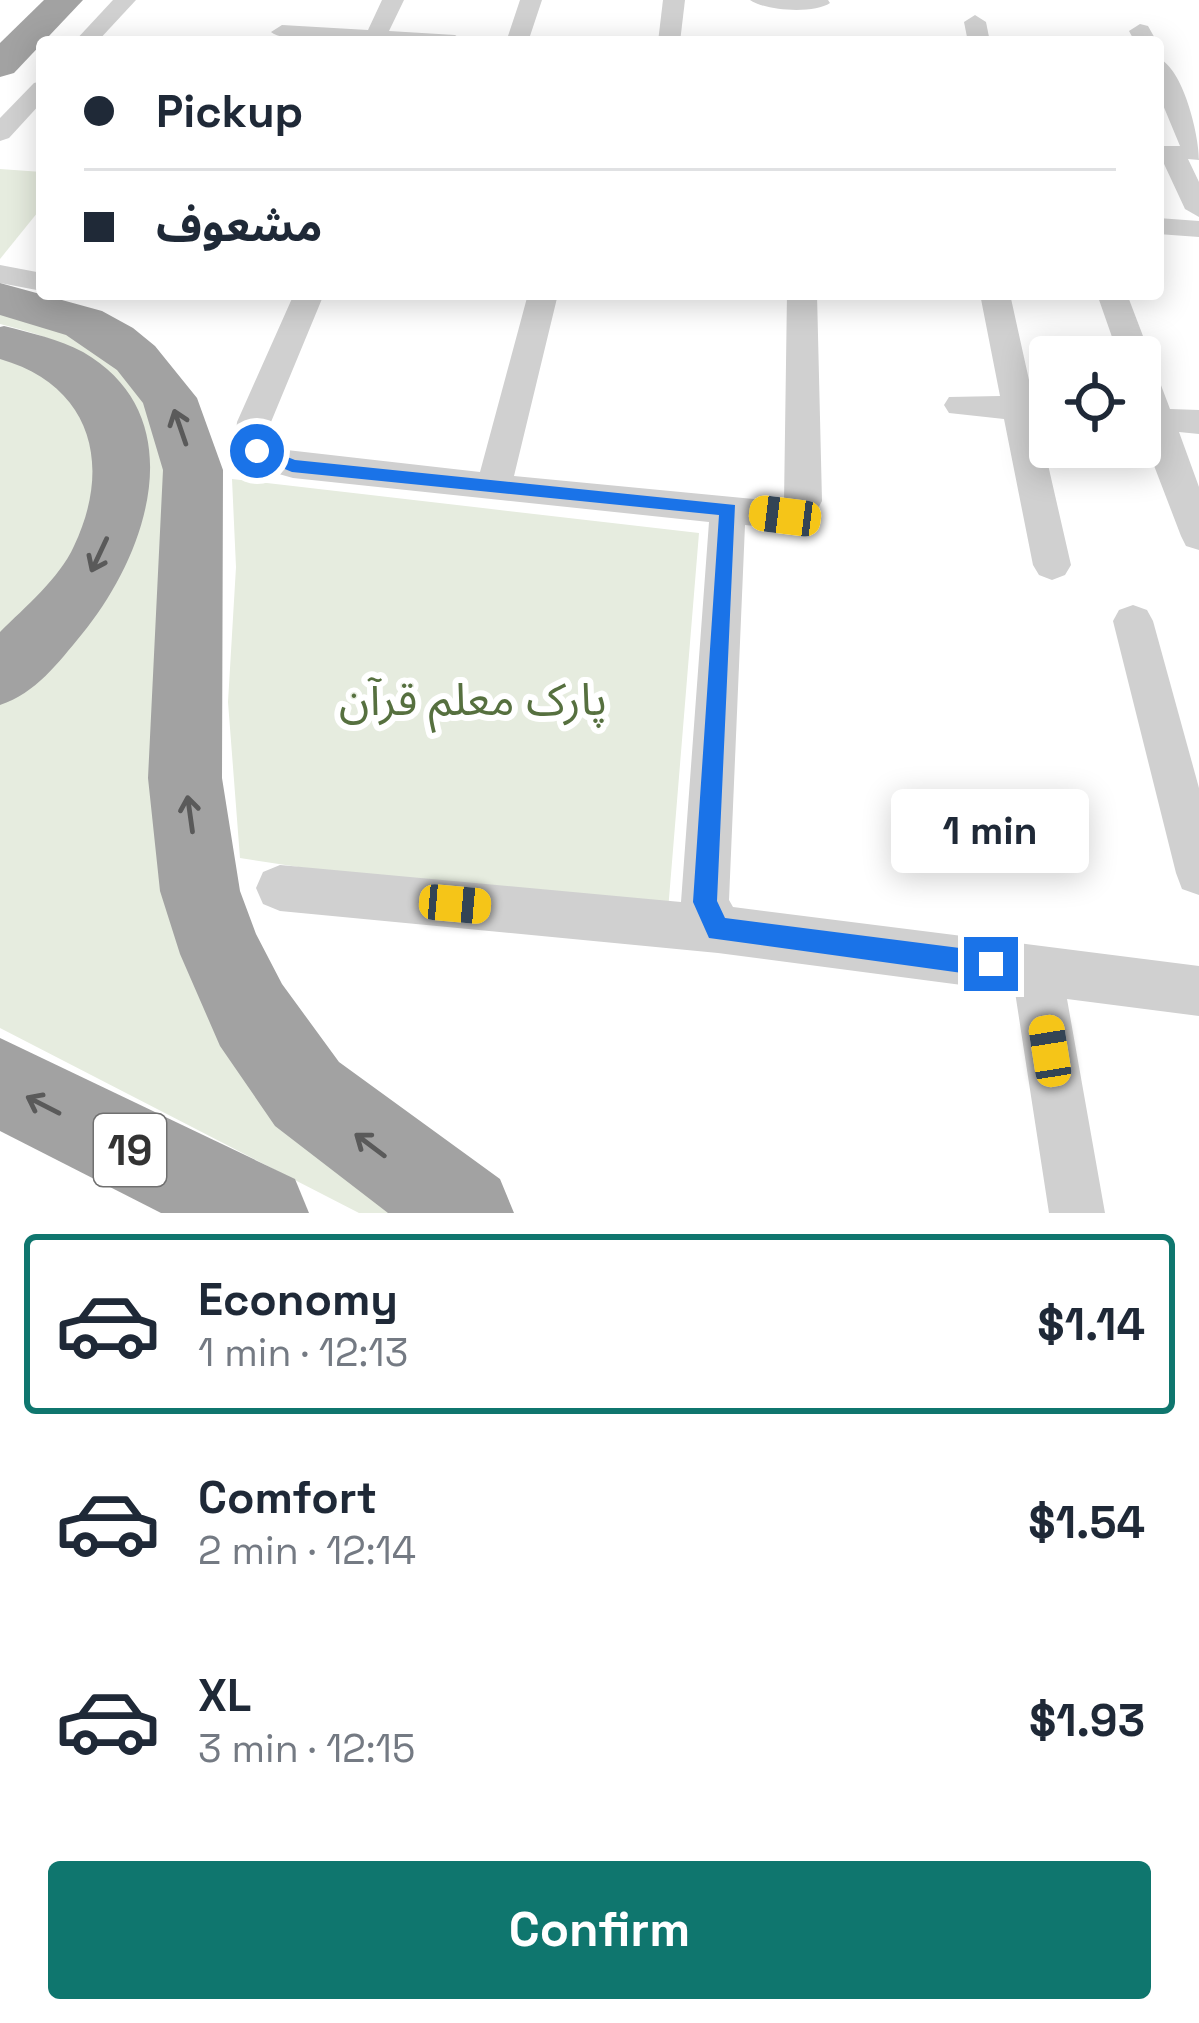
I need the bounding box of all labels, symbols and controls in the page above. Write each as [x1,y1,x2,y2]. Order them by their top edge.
text: Pickup [156,83,303,140]
text: مشعوف [156,197,323,254]
map controls [1029,336,1161,468]
button: locate [1029,336,1161,468]
one-way arrow [168,409,189,446]
route start [230,424,284,478]
car [747,494,823,538]
one-way arrow [87,536,109,572]
park label: پارک معلم قرآن [339,671,607,733]
callout: 1 min [892,790,1090,874]
one-way arrow [178,796,201,835]
text: 1 min [942,806,1038,855]
car [418,883,492,925]
route end [964,937,1018,991]
car [1027,1013,1073,1089]
one-way arrow [27,1093,62,1116]
road number: 19 [94,1114,166,1186]
one-way arrow [355,1132,387,1159]
icon: car [54,1270,162,1378]
text: Economy [198,1271,398,1328]
text: $1.14 [1037,1296,1145,1353]
text: 1 min · 12:13 [198,1328,408,1377]
icon: car [54,1468,162,1576]
text: Comfort [198,1469,377,1526]
text: $1.54 [1028,1494,1145,1551]
text: 2 min · 12:14 [198,1526,416,1575]
icon: car [54,1666,162,1774]
text: XL [198,1667,251,1724]
text: $1.93 [1029,1692,1145,1749]
text: 3 min · 12:15 [198,1724,415,1773]
button: Confirm [48,1861,1151,1999]

